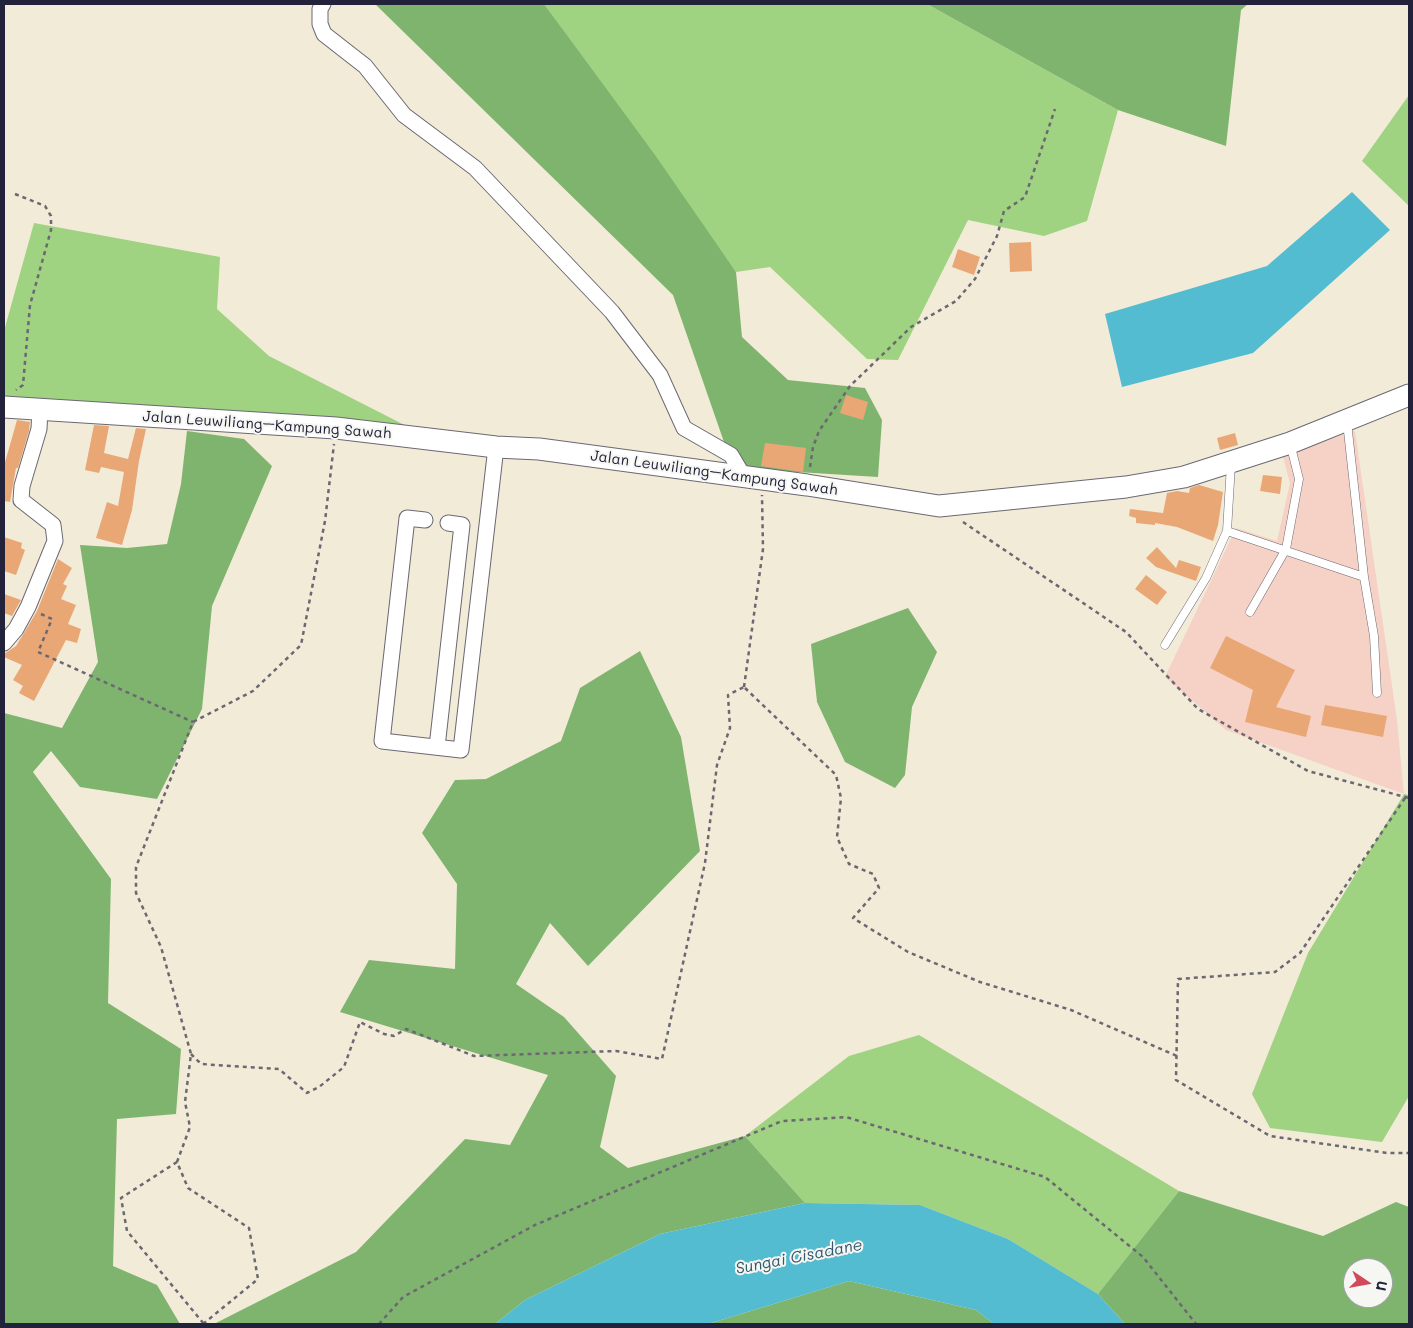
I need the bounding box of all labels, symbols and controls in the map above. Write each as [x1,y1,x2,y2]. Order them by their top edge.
street label: Jalan Leuwiliang–Kampung Sawah [142,407,392,443]
street label: Jalan Leuwiliang–Kampung Sawah [589,447,839,499]
water label: Sungai Cisadane [734,1235,864,1279]
north arrow [1343,1258,1393,1308]
text: U [1372,1279,1393,1293]

